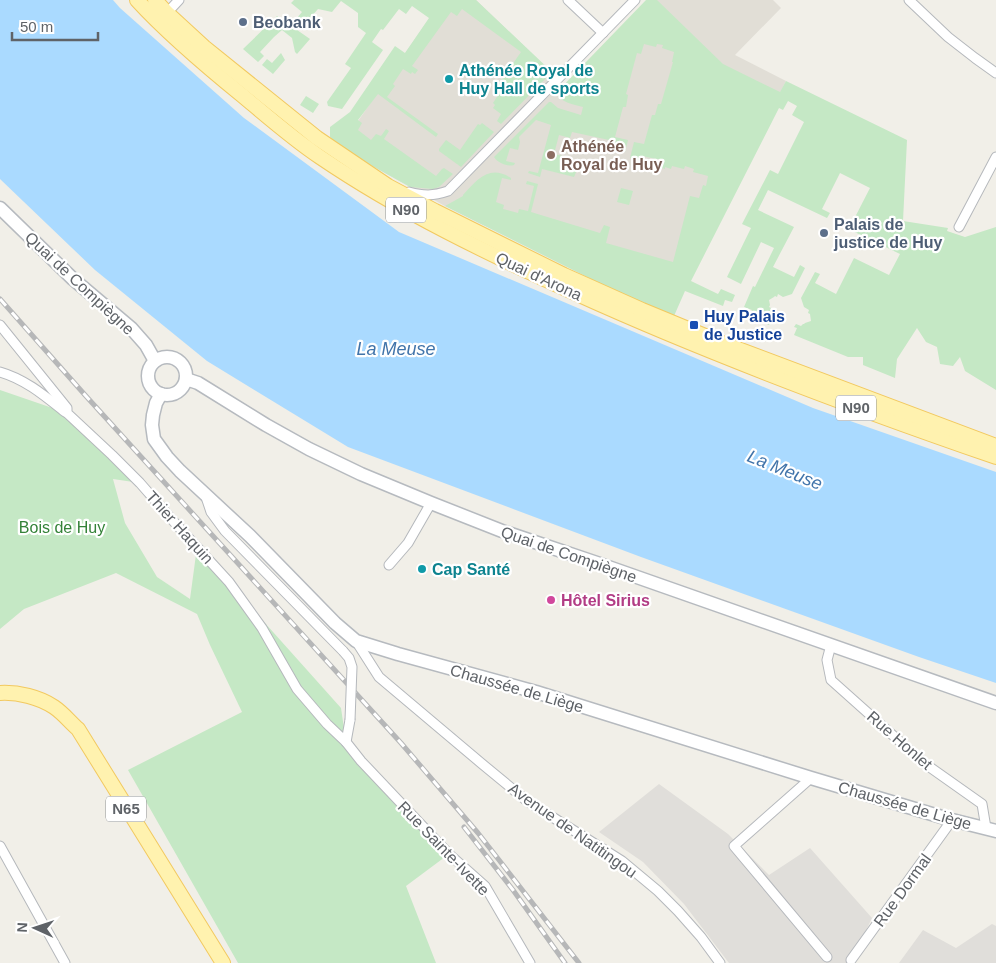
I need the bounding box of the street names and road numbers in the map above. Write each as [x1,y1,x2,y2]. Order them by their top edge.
road number: N90 [386,198,426,222]
street label: Quai de Compiègne [22,229,138,338]
street label: Quai d'Arona [493,249,585,304]
road number: N90 [836,396,876,420]
street label: Thier Haquin [143,488,217,567]
street label: Quai de Compiègne [499,523,639,586]
street label: Chaussée de Liège [448,661,586,716]
street label: Rue Honlet [864,708,936,773]
street label: Chaussée de Liège [836,778,974,833]
street label: Avenue de Natitingou [505,780,640,881]
road number: N65 [106,796,146,822]
street label: Rue Sainte-Ivette [395,798,493,899]
street label: Rue Dormal [870,851,934,930]

